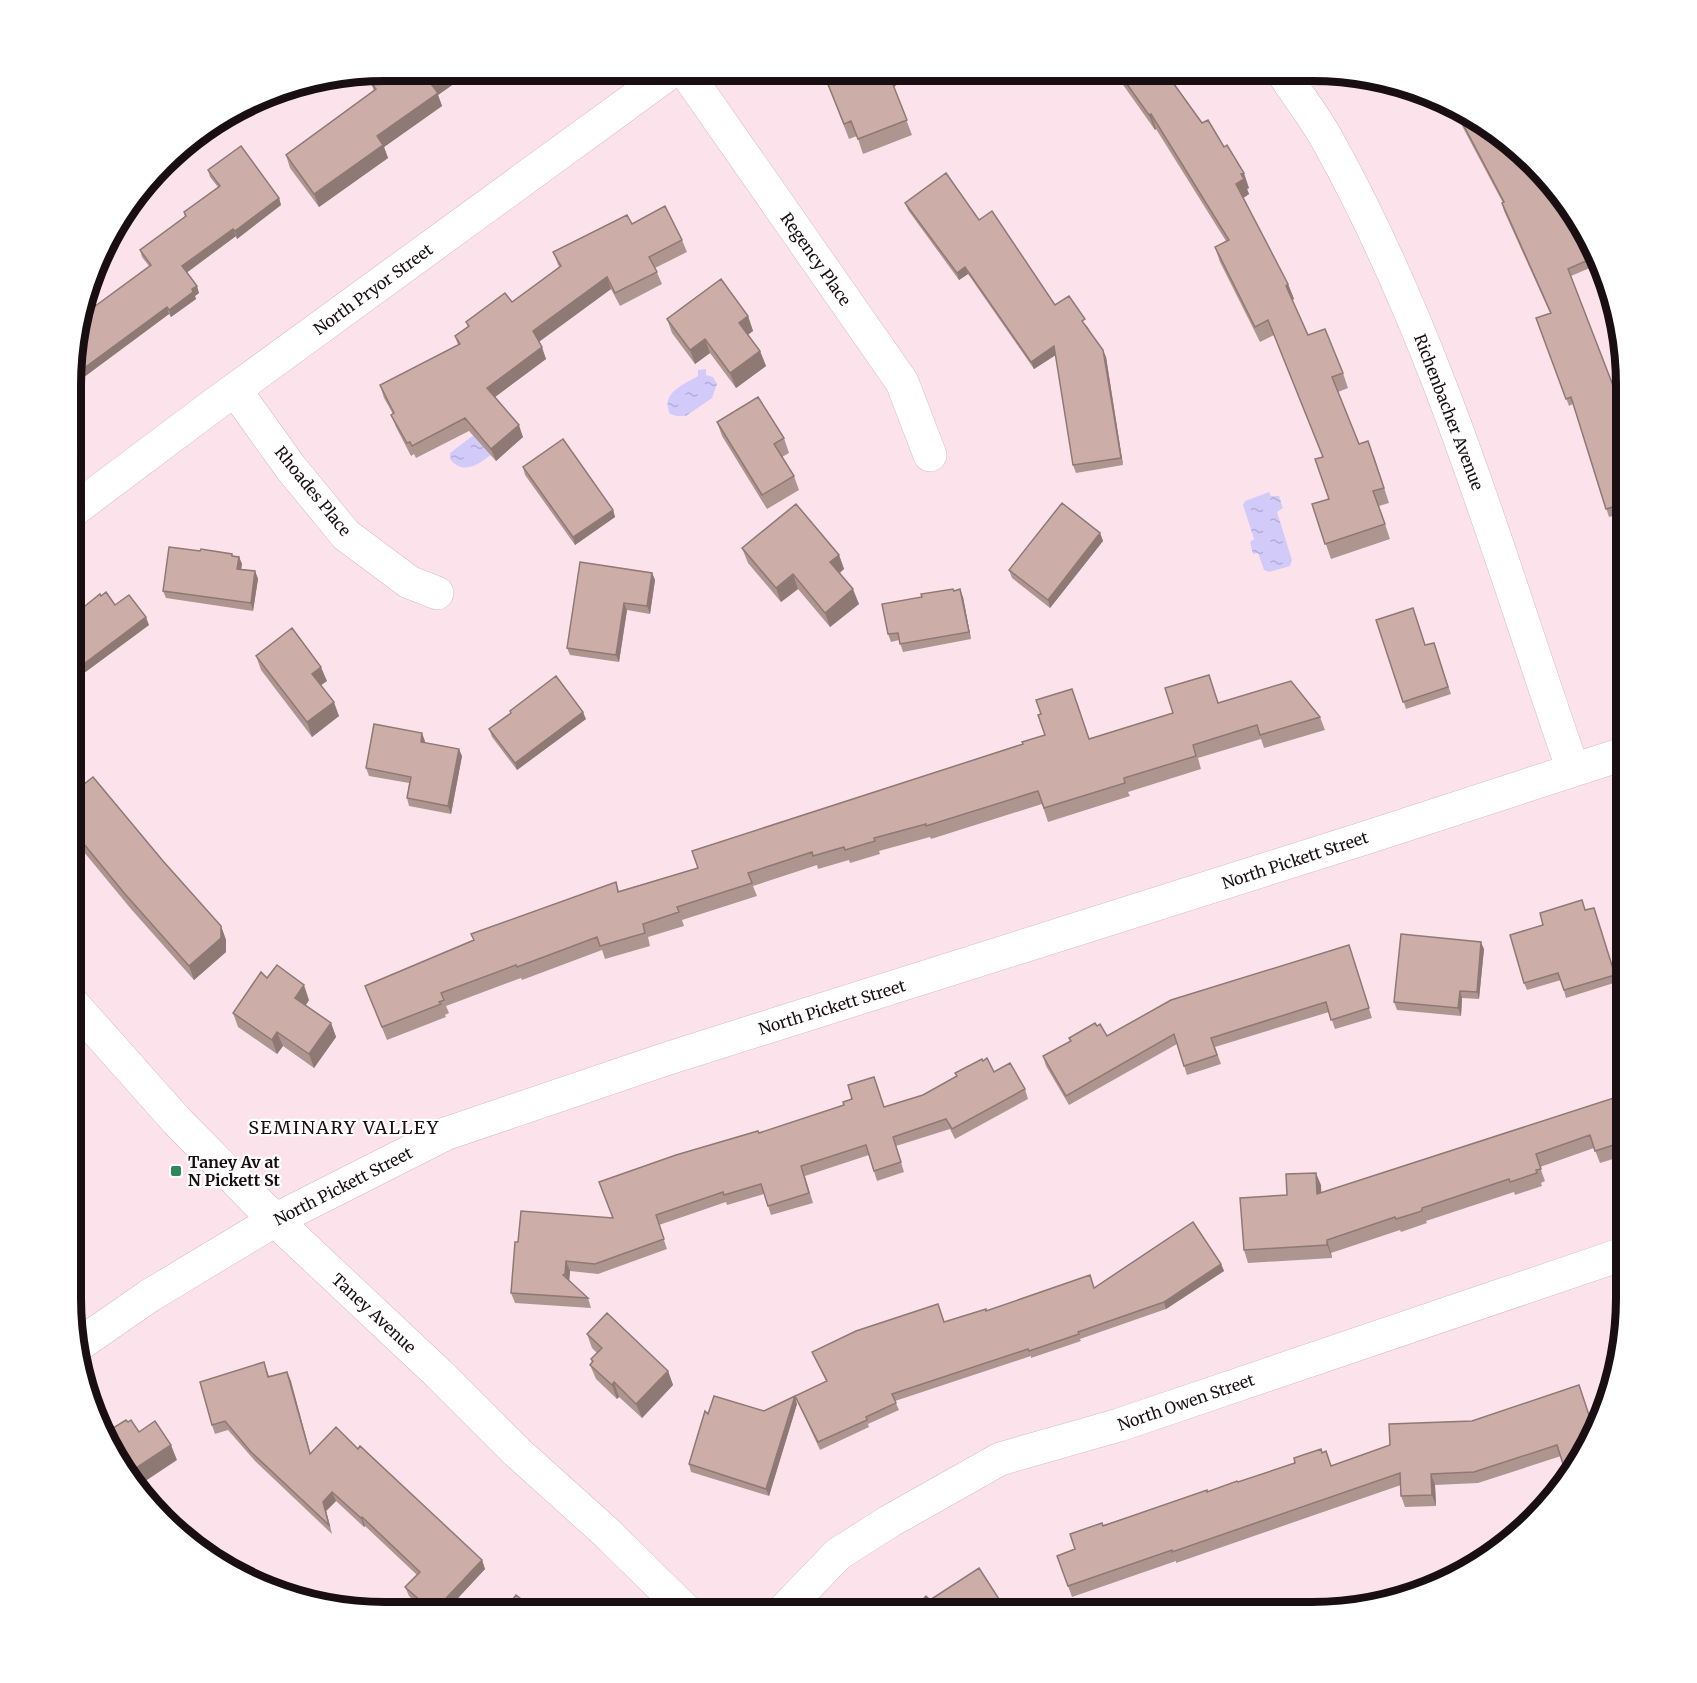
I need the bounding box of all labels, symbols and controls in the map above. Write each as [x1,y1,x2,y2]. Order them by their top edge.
street label: Regency Place [777,209,855,309]
street label: North Pryor Street [310,239,437,339]
street label: Richenbacher Avenue [1410,331,1488,493]
street label: Rhoades Place [271,442,355,540]
street label: North Pickett Street [1219,827,1371,893]
street label: North Pickett Street [756,975,909,1039]
district label: SEMINARY VALLEY [248,1116,440,1139]
street label: North Pickett Street [270,1142,416,1230]
place label: Taney Av at N Pickett St [188,1152,281,1190]
marker: Taney Av at N Pickett St [169,1164,183,1178]
street label: Taney Avenue [328,1269,420,1357]
street label: North Owen Street [1115,1369,1258,1435]

